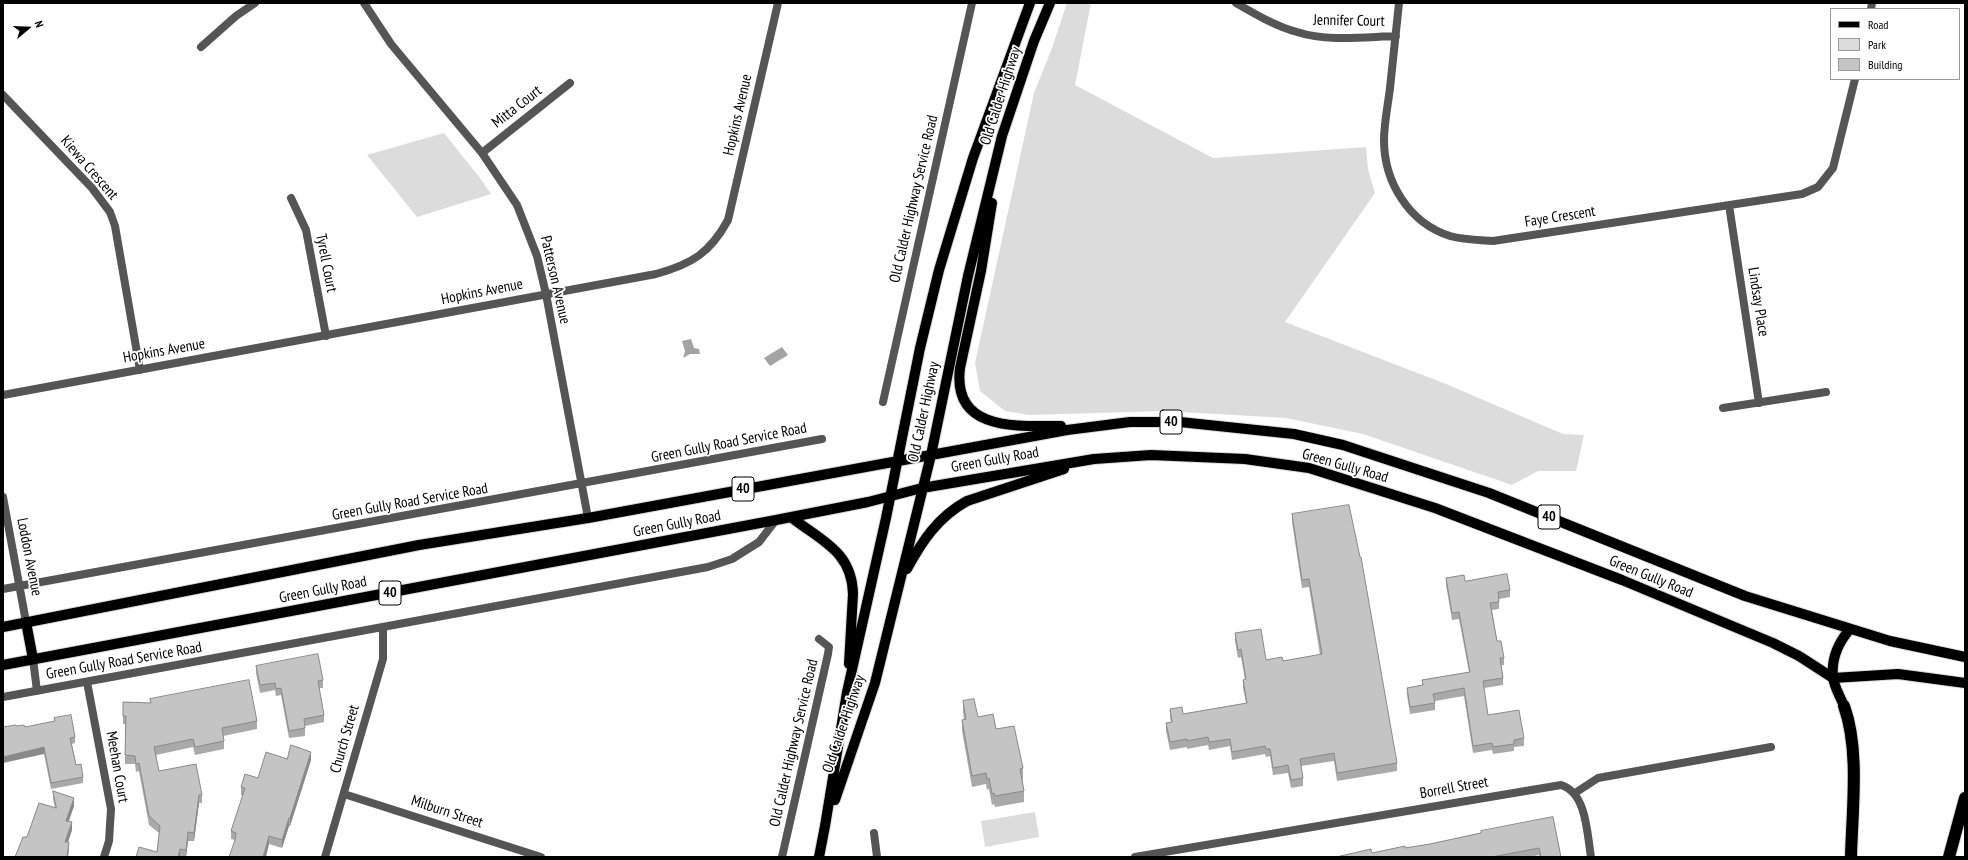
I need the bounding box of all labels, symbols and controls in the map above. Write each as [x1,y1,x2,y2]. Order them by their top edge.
north arrow [8,8,48,48]
legend [1830,8,1960,80]
street label: Jennifer Court [1313,11,1385,31]
text: Road [1868,17,1888,32]
text: N [32,19,47,29]
text: Park [1868,37,1886,52]
street label: Old Calder Highway [977,45,1025,147]
text: Building [1868,57,1903,72]
street label: Hopkins Avenue [720,73,756,157]
street label: Mitta Court [488,82,546,132]
street label: Old Calder Highway Service Road [886,113,942,285]
street label: Kiewa Crescent [56,132,122,204]
street label: Faye Crescent [1523,203,1597,231]
street label: Tyrell Court [312,232,340,294]
street label: Patterson Avenue [536,234,574,326]
street label: Lindsay Place [1744,266,1772,338]
street label: Hopkins Avenue [440,275,524,309]
street label: Hopkins Avenue [122,335,206,367]
street label: Old Calder Highway [905,360,943,464]
road number: 40 [1160,410,1182,434]
street label: Green Gully Road Service Road [650,419,808,467]
street label: Green Gully Road [950,443,1040,477]
street label: Green Gully Road [1300,445,1390,487]
road number: 40 [732,477,754,501]
street label: Green Gully Road Service Road [331,479,489,525]
road number: 40 [1538,505,1560,529]
street label: Green Gully Road [632,507,722,541]
street label: Loddon Avenue [13,516,45,598]
street label: Green Gully Road [1606,552,1696,602]
street label: Green Gully Road [278,573,368,607]
road number: 40 [379,581,401,605]
street label: Green Gully Road Service Road [45,638,203,684]
street label: Old Calder Highway Service Road [766,657,822,829]
street label: Old Calder Highway [819,673,869,775]
street label: Church Street [327,703,363,775]
street label: Meehan Court [102,730,132,804]
street label: Borrell Street [1418,773,1490,803]
street label: Milburn Street [409,792,485,832]

